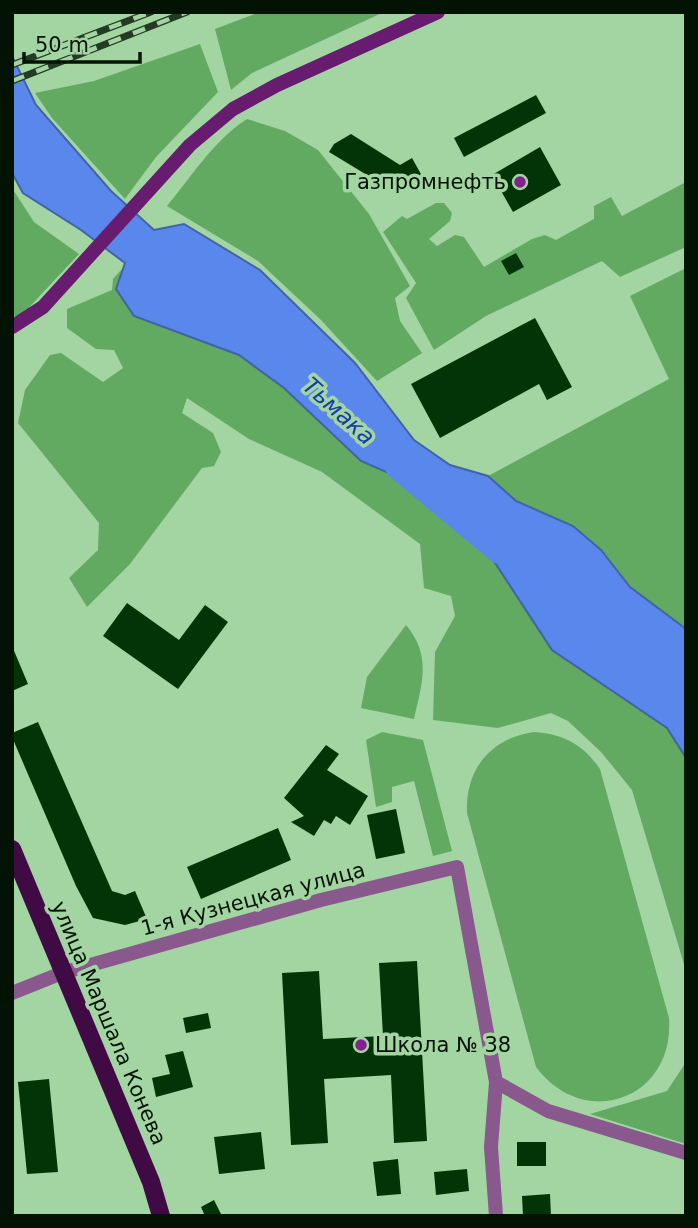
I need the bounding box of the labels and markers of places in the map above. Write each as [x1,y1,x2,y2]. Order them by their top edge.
place label: Газпромнефть [344,170,506,194]
marker: Газпромнефть [512,174,528,190]
place label: Школа № 38 [375,1033,511,1057]
marker: Школа № 38 [353,1037,369,1053]

